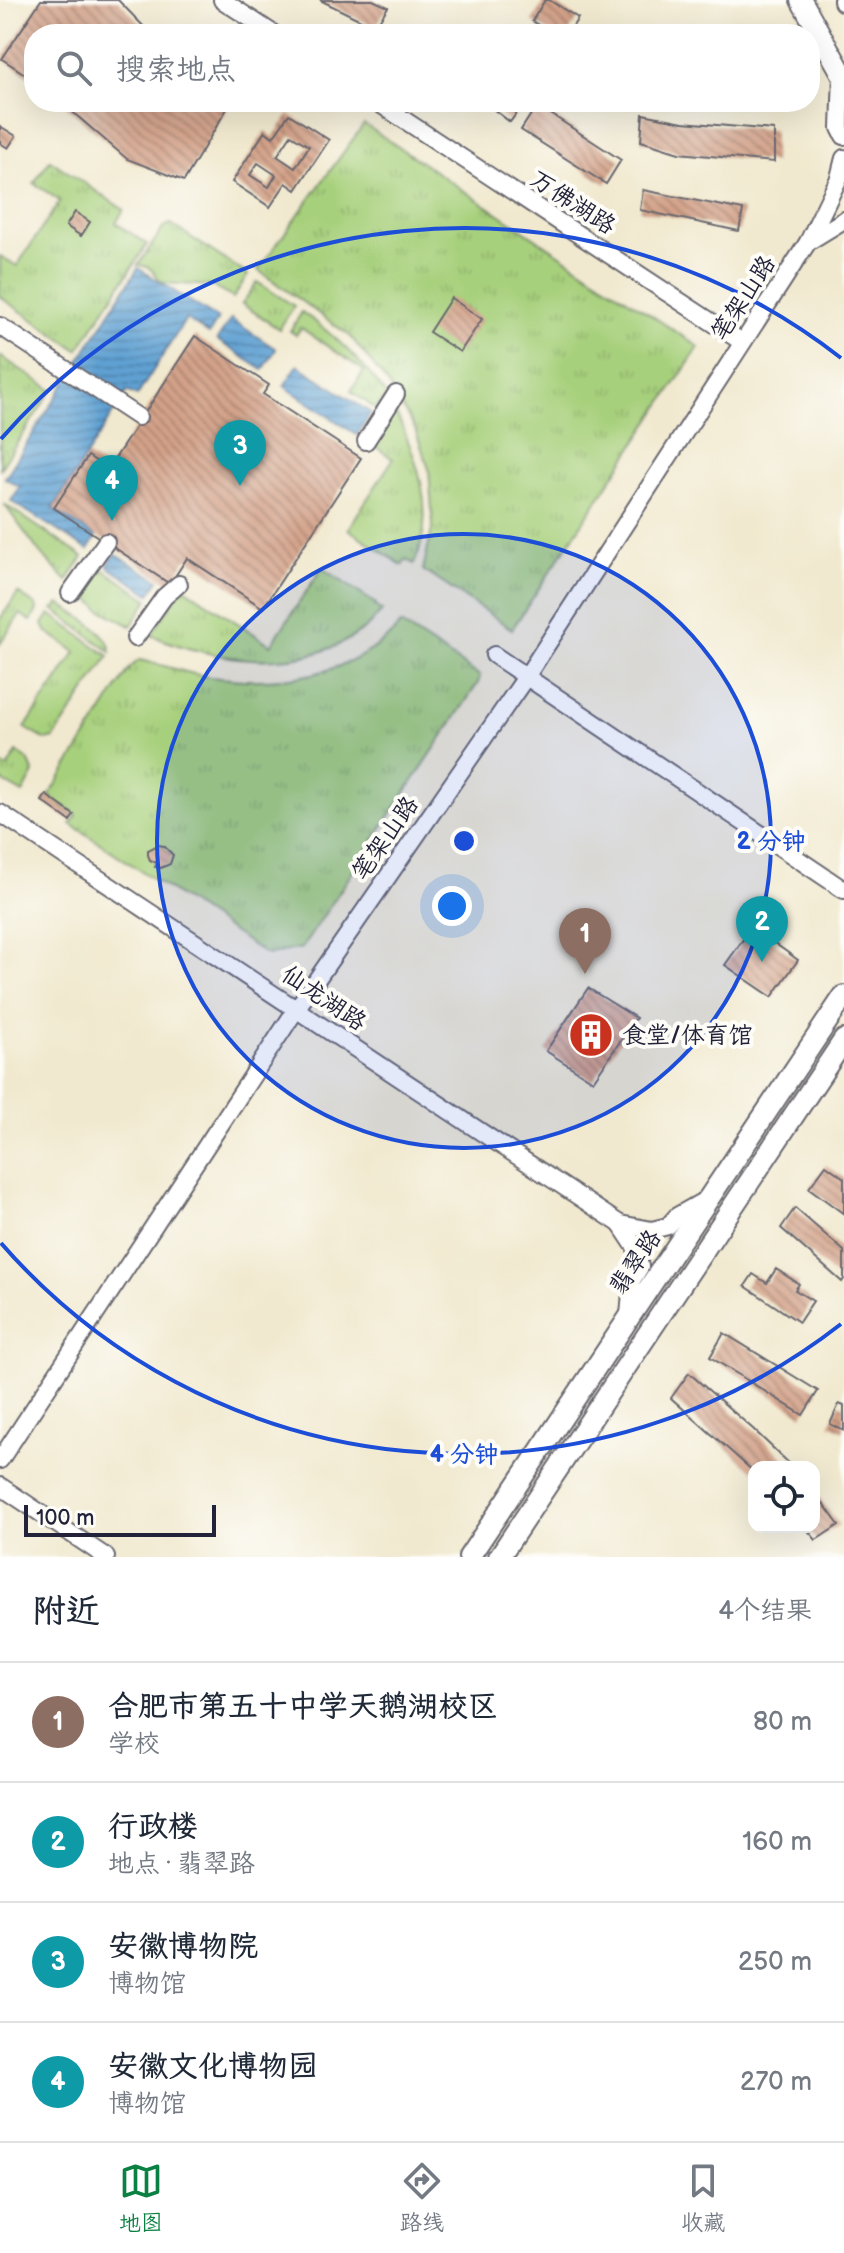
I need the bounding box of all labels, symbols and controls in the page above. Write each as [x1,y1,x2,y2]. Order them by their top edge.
search box [24,24,820,112]
icon: search [52,46,96,90]
text: 搜索地点 [116,52,236,88]
street label: 万佛湖路 [525,164,621,241]
street label: 笔架山路 [705,250,782,346]
pin: 3 [214,420,266,486]
pin: 4 [86,455,138,521]
street label: 笔架山路 [346,791,425,886]
centre of rings [450,827,478,855]
text: 2 分钟 [737,827,805,856]
your location [432,886,472,926]
pin: 2 [736,896,788,962]
pin: 1 [559,908,611,974]
street label: 仙龙湖路 [276,960,372,1037]
building icon: 食堂/体育馆 [567,1011,615,1059]
place label: 食堂/体育馆 [622,1021,753,1050]
street label: 翡翠路 [603,1224,668,1300]
text: 4 分钟 [430,1440,498,1469]
map controls [748,1461,820,1533]
button: locate [748,1461,820,1533]
scale bar [24,1501,216,1537]
text: 100 m [36,1505,95,1532]
text: 附近 [32,1591,100,1632]
text: 4个结果 [718,1596,812,1627]
text: 合肥市第五十中学天鹅湖校区 [108,1689,498,1725]
text: 1 [53,1707,63,1738]
text: 80 m [753,1707,812,1738]
text: 学校 [108,1729,160,1760]
text: 行政楼 [108,1809,198,1845]
text: 2 [50,1827,66,1858]
text: 160 m [742,1827,812,1858]
text: 地点 · 翡翠路 [108,1849,255,1880]
text: 安徽博物院 [108,1929,258,1965]
text: 3 [50,1947,66,1978]
text: 250 m [738,1947,812,1978]
text: 博物馆 [108,1969,186,2000]
text: 安徽文化博物园 [108,2049,318,2085]
text: 4 [50,2067,66,2098]
text: 270 m [740,2067,812,2098]
text: 博物馆 [108,2089,186,2120]
tab: 地图 [119,2159,163,2237]
tab: 路线 [400,2159,444,2237]
tab: 收藏 [681,2159,725,2237]

